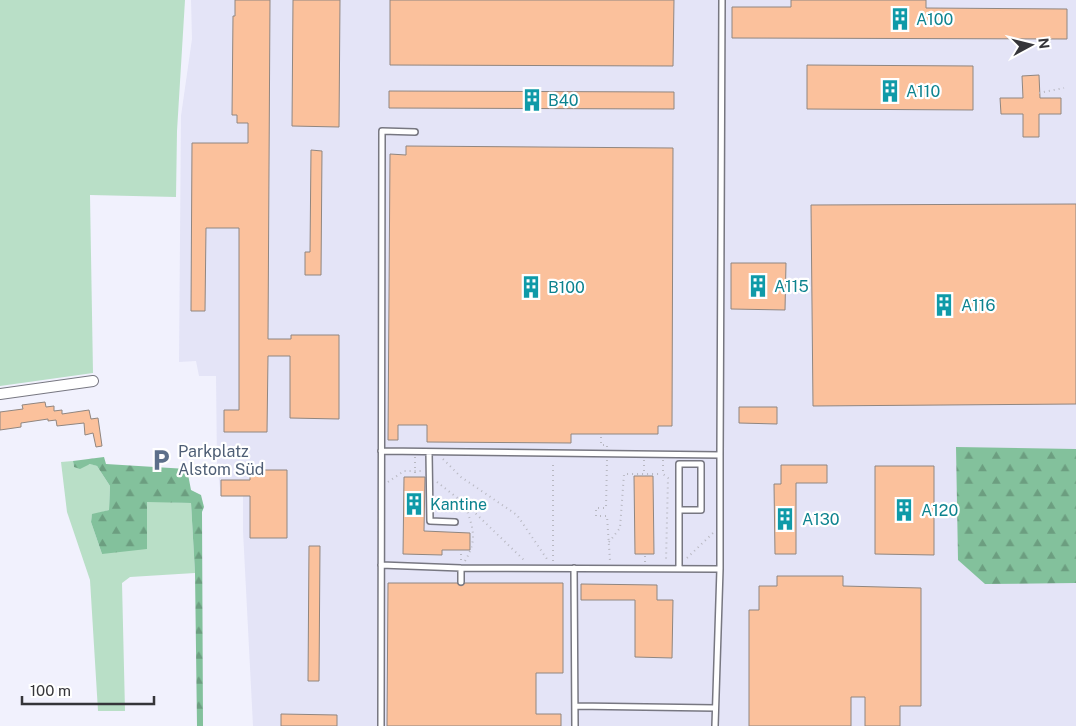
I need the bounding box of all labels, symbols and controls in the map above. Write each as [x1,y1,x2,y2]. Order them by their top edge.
building icon: A100 [887,6,913,32]
place label: A100 [916,10,954,29]
north arrow [1006,20,1056,70]
text: N [1035,37,1053,50]
building icon: A110 [877,78,903,104]
place label: A110 [906,82,940,101]
building icon: B40 [519,87,545,113]
place label: B40 [548,91,579,110]
building icon: A115 [745,273,771,299]
building icon: B100 [518,274,544,300]
place label: A115 [774,277,809,296]
place label: B100 [548,278,585,297]
building icon: A116 [931,292,957,318]
place label: A116 [961,296,995,315]
place label: Parkplatz Alstom Süd [178,442,264,479]
parking icon: Parkplatz Alstom Süd [148,447,174,473]
building icon: Kantine [401,491,427,517]
place label: Kantine [430,495,487,514]
building icon: A120 [891,497,917,523]
place label: A120 [921,501,958,520]
building icon: A130 [772,506,798,532]
place label: A130 [802,510,840,529]
scale bar [22,674,155,706]
text: 100 m [30,682,71,699]

